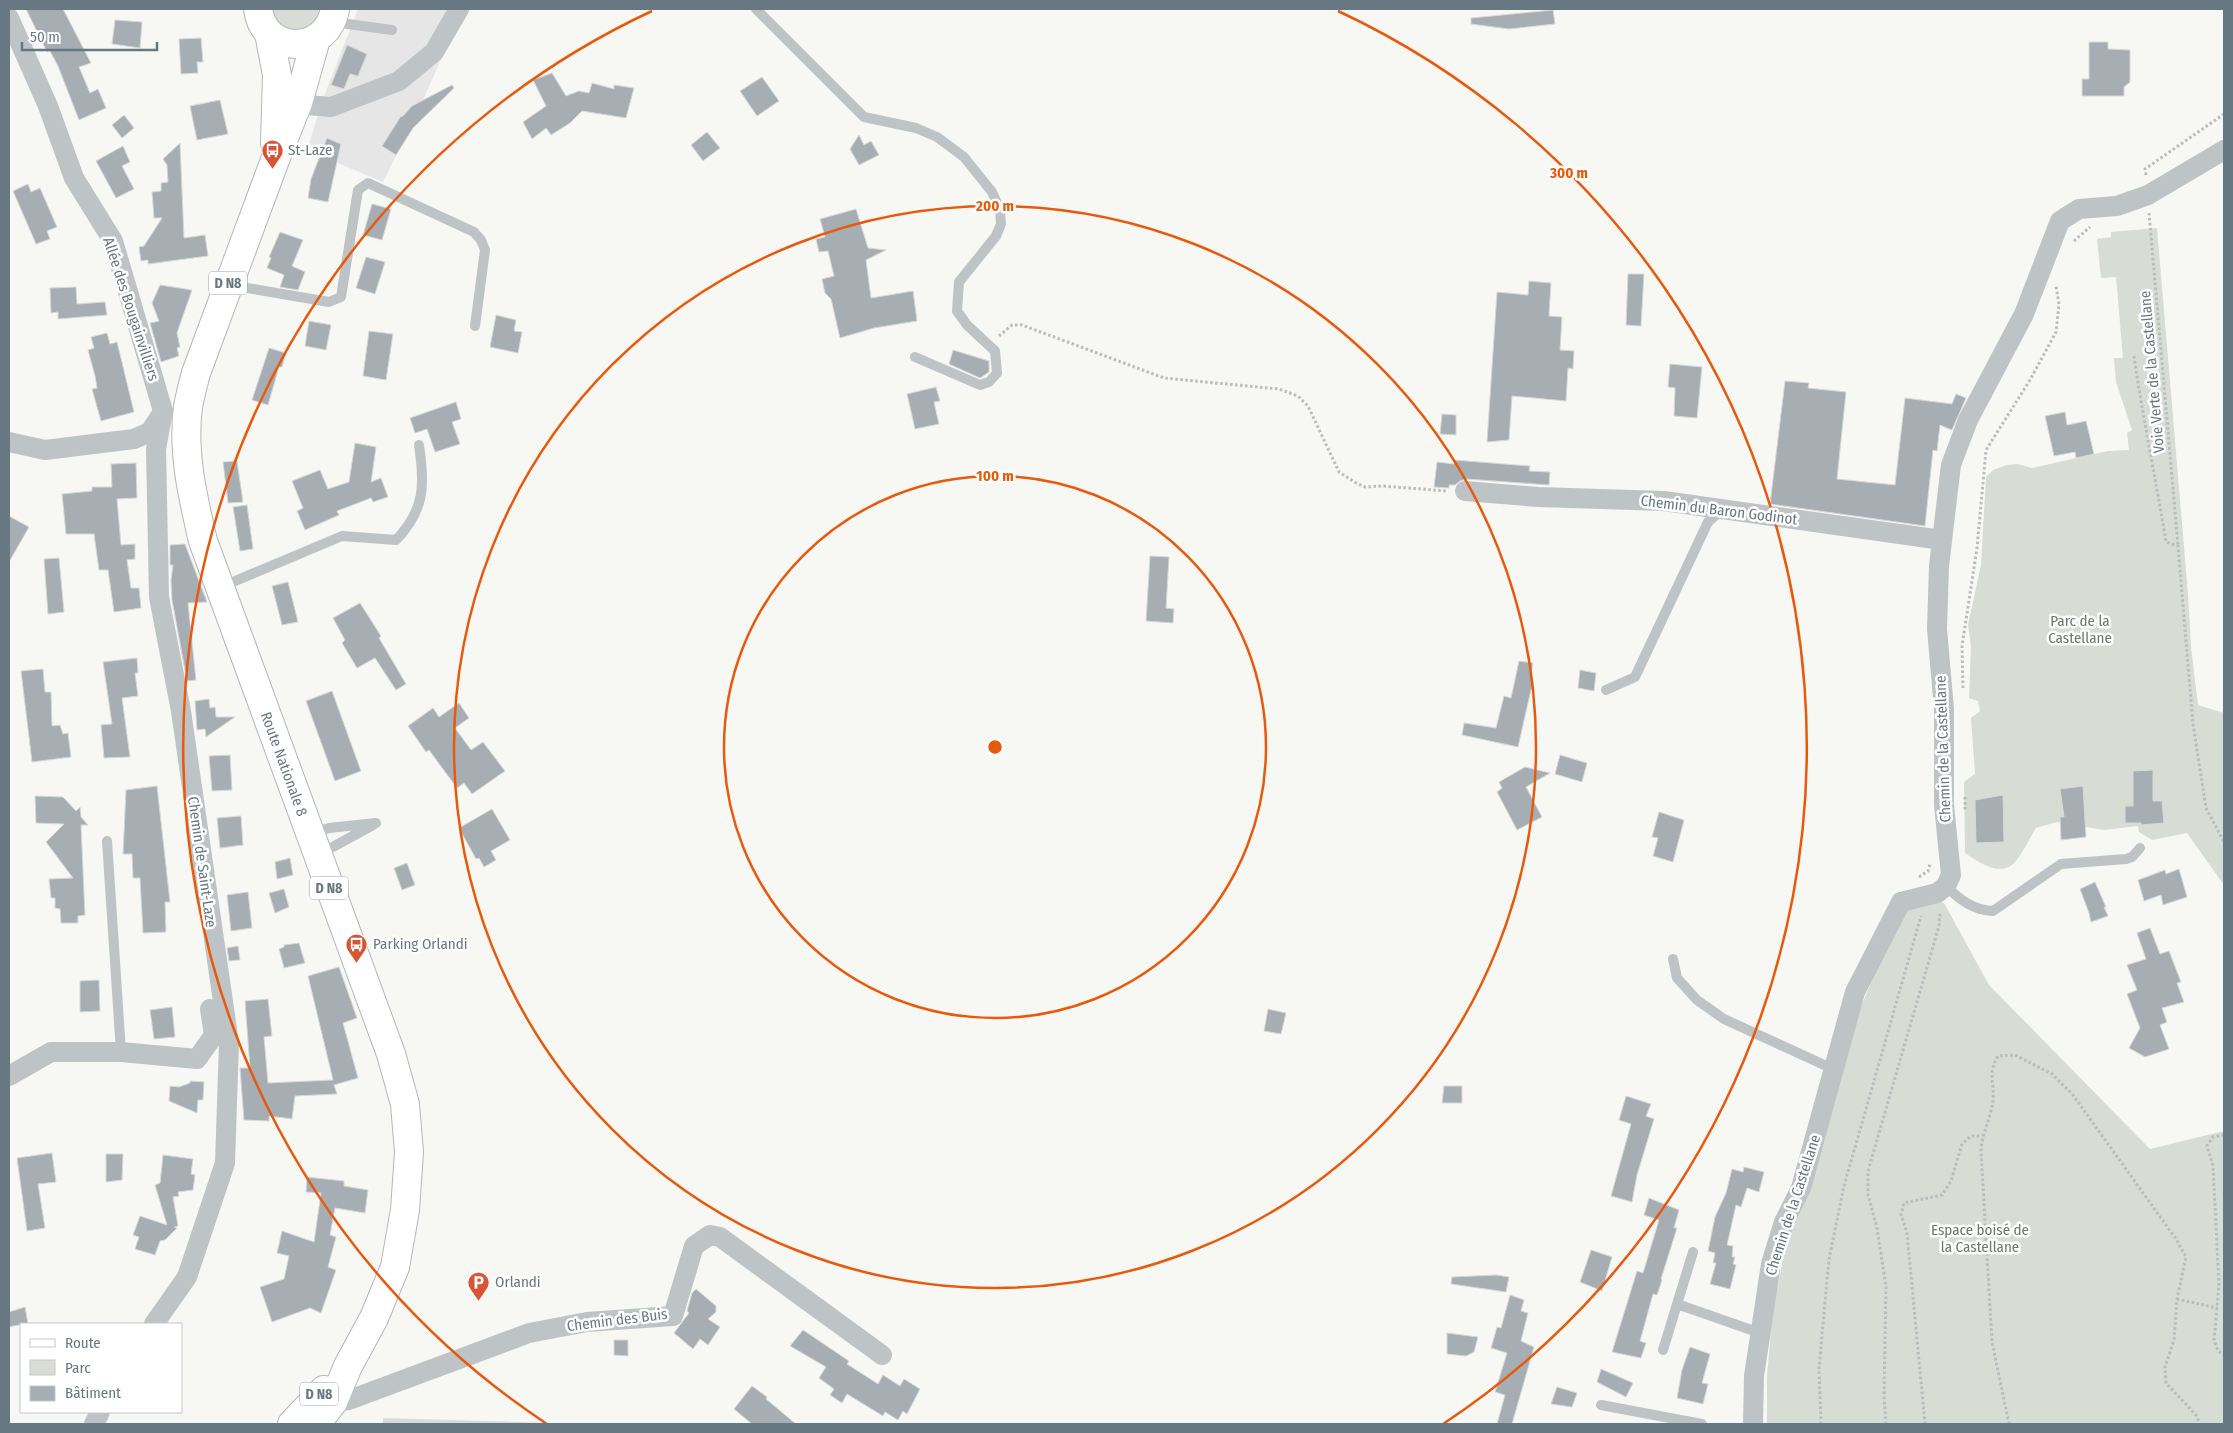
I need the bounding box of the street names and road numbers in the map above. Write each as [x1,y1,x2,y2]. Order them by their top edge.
street label: Allée des Bougainvilliers [99,235,163,383]
road number: D N8 [209,272,247,294]
street label: Voie Verte de la Castellane [2136,290,2168,454]
street label: Chemin du Baron Godinot [1640,491,1798,529]
street label: Chemin de la Castellane [1931,675,1955,823]
street label: Route Nationale 8 [257,709,311,819]
street label: Chemin de Saint-Laze [184,795,220,929]
road number: D N8 [310,876,348,900]
street label: Chemin de la Castellane [1762,1132,1824,1278]
street label: Chemin des Buis [566,1305,668,1335]
road number: D N8 [300,1382,338,1406]

